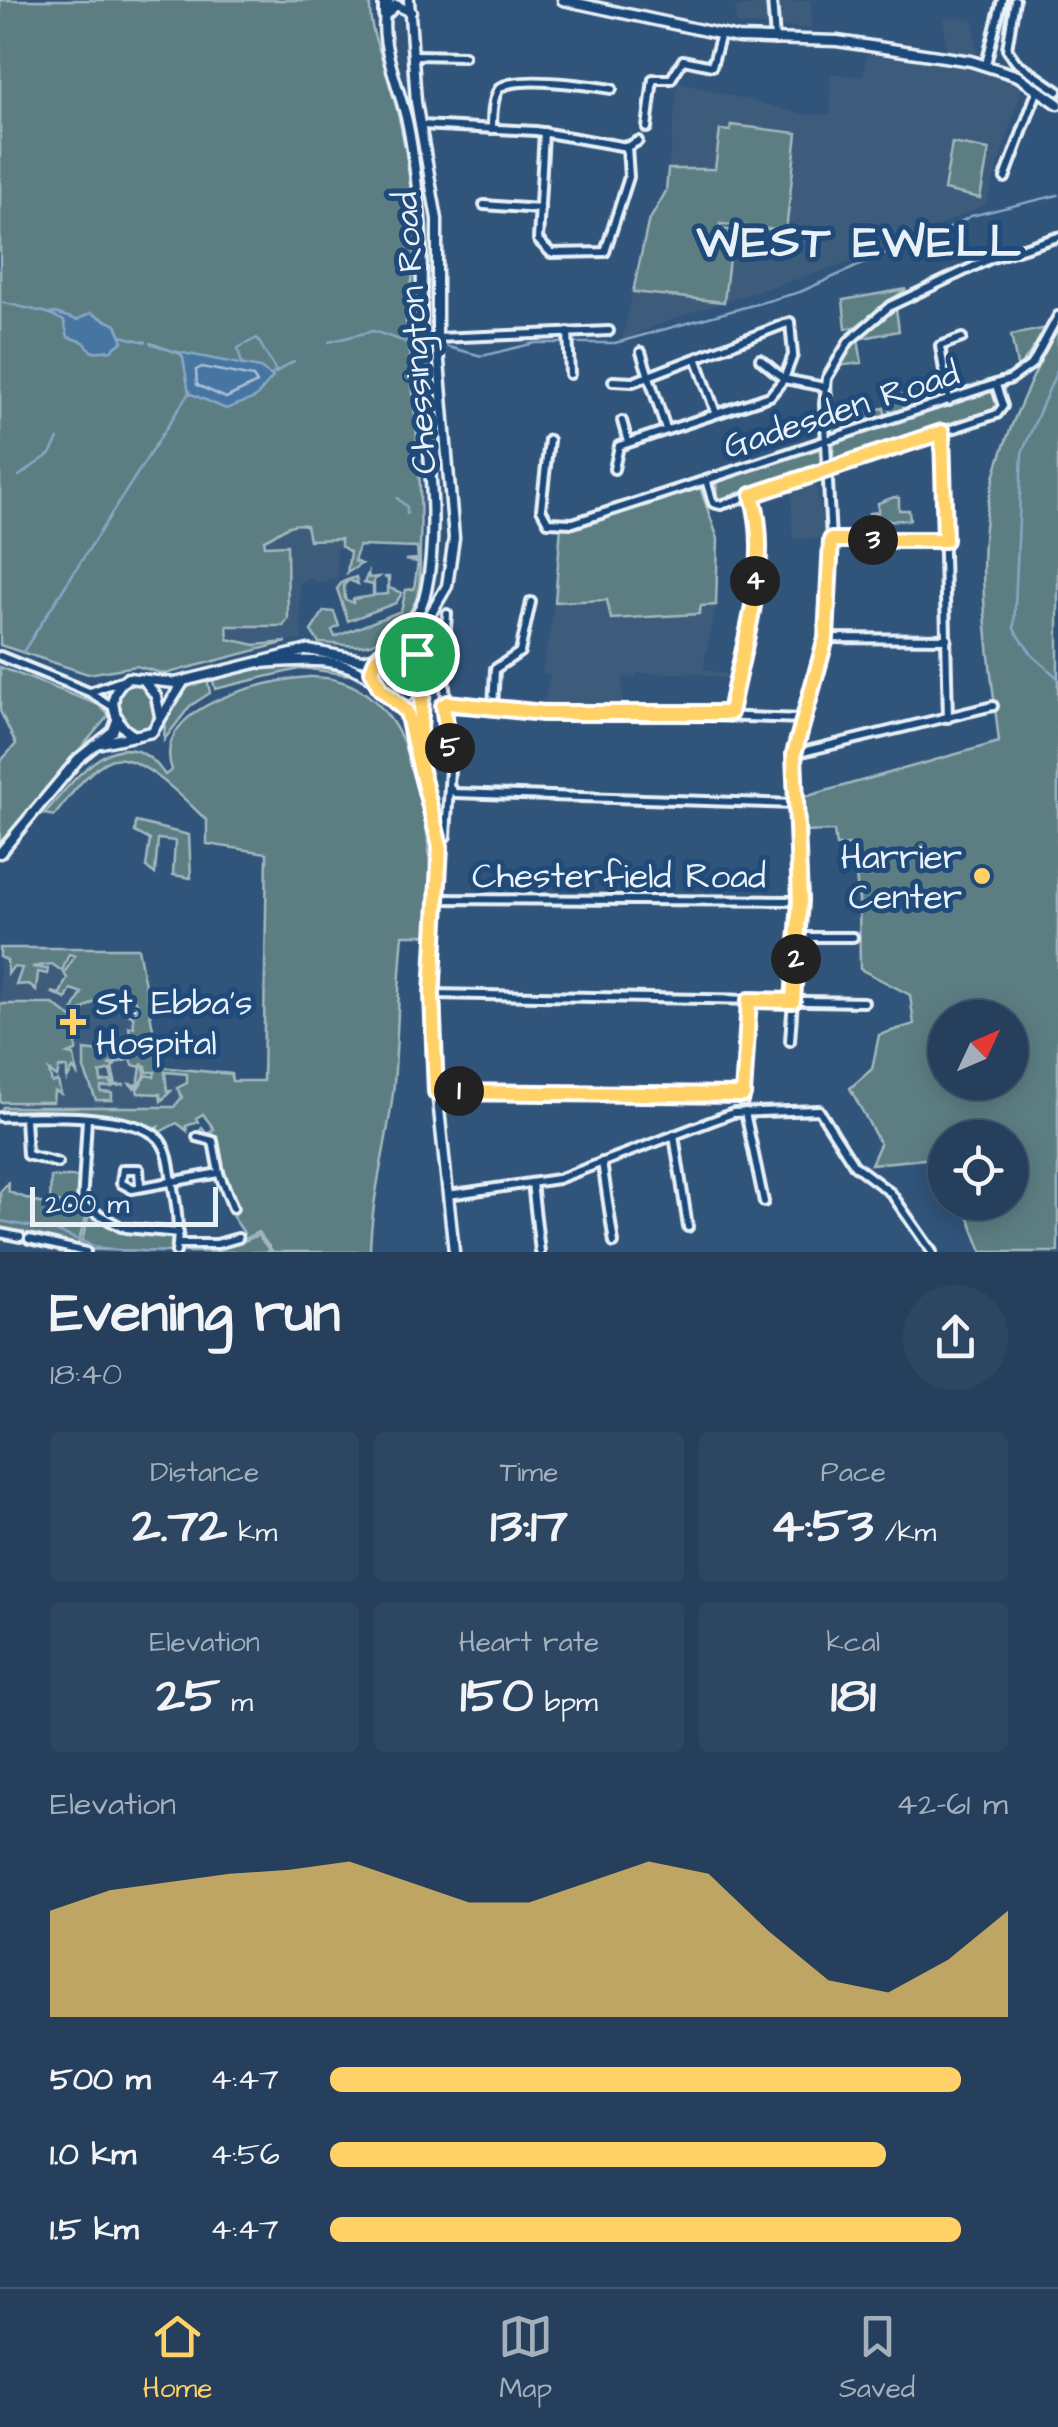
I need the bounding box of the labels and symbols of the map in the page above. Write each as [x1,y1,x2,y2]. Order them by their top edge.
street label: Chessington Road [381,190,452,476]
district label: WEST EWELL [696,212,1023,274]
street label: Gadesden Road [717,349,966,472]
pin: 3 [848,515,898,565]
pin: 4 [730,556,780,606]
pin [375,612,460,697]
pin: 5 [425,723,475,773]
place label: Harrier Center [841,833,962,922]
street label: Chesterfield Road [472,852,766,901]
marker: Harrier Center [971,865,993,887]
pin: 2 [771,934,821,984]
place label: St. Ebba's Hospital [96,979,253,1068]
north arrow [928,1000,1028,1100]
marker: St. Ebba's Hospital [60,1009,86,1035]
pin: 1 [434,1066,484,1116]
scale bar [30,1182,218,1226]

